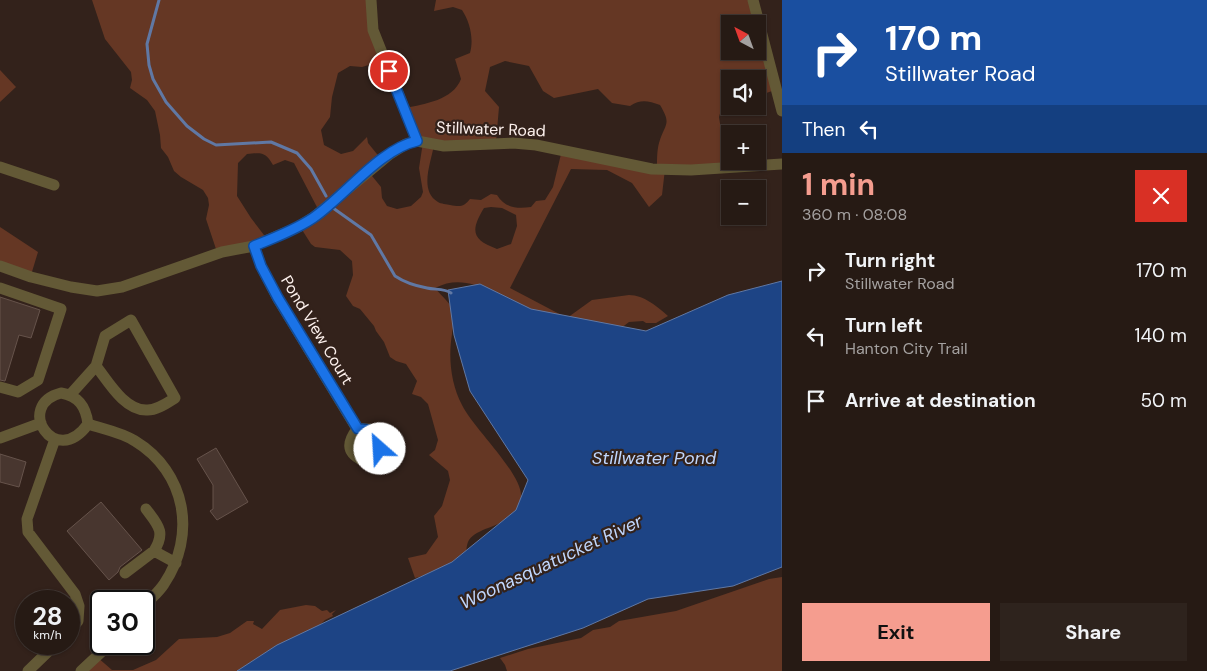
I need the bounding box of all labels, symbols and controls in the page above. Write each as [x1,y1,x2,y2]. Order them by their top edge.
north arrow [721,15,766,60]
map controls [721,15,766,225]
text: 170 m [885,15,982,61]
icon: right [802,20,867,85]
pin [368,50,410,92]
icon: arrive [375,57,403,85]
text: Stillwater Road [885,59,1036,88]
button: sound [721,70,766,115]
icon: left [855,115,883,143]
street label: Stillwater Road [436,117,546,141]
text: Then [802,117,845,142]
button: + [721,125,766,170]
text: 1 min [802,165,875,204]
button: close [1135,170,1187,222]
button: − [721,180,766,225]
text: 360 m · 08:08 [802,204,907,225]
text: Turn right [845,248,935,273]
icon: right [802,257,830,285]
text: 170 m [1136,258,1187,283]
street label: Pond View Court [276,272,358,388]
text: Stillwater Road [845,273,955,294]
text: Turn left [845,313,923,338]
icon: left [802,322,830,350]
text: 140 m [1135,323,1187,348]
text: Hanton City Trail [845,338,968,359]
icon: arrive [802,387,830,415]
text: Arrive at destination [845,388,1036,413]
text: 50 m [1140,388,1187,413]
position arrow [353,422,405,474]
water label: Stillwater Pond [592,446,717,470]
water label: Woonasquatucket River [456,509,647,615]
speed limit sign: 30 [90,590,155,655]
text: 28 [32,600,63,633]
button: Exit [802,603,990,661]
button: Share [1000,603,1187,661]
text: km/h [33,627,62,643]

